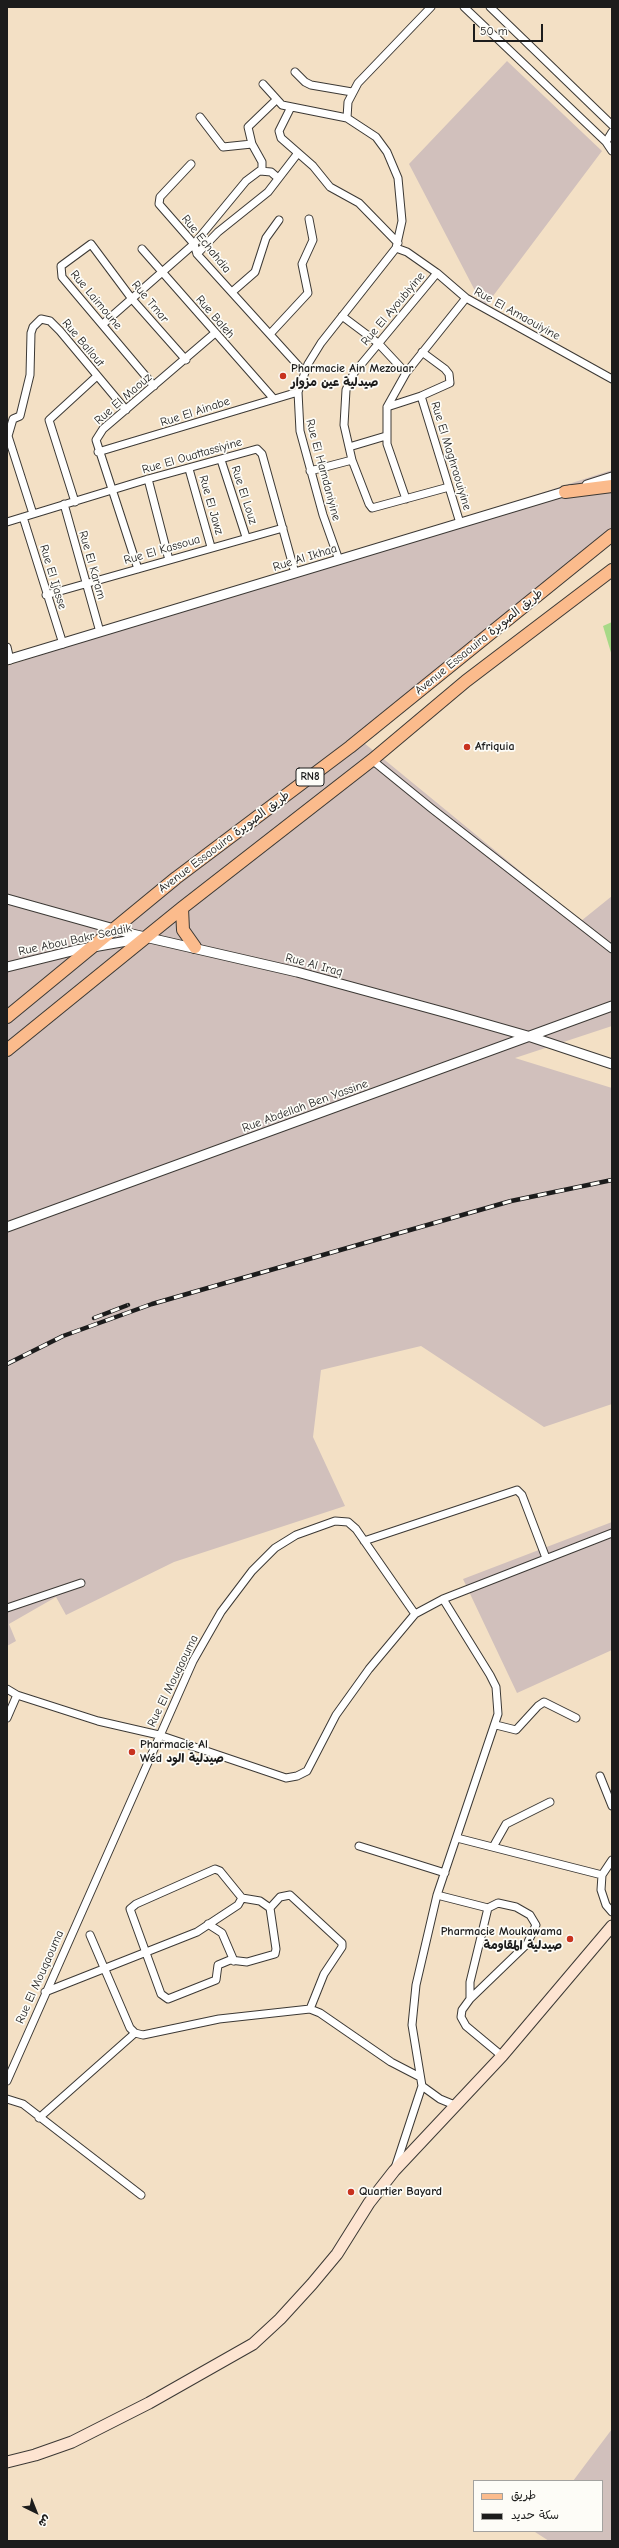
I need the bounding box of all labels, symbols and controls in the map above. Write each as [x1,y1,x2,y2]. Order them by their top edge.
scale bar [475,16,545,42]
text: 50 m [480,24,508,38]
street label: Rue Echahdia [178,212,234,276]
street label: Rue Laimoune [67,267,125,333]
street label: Rue El Ayoubiyine [358,269,428,349]
street label: Rue Tmar [128,278,172,326]
street label: Rue El Amaouiyine [471,284,563,344]
street label: Rue Baleh [193,293,237,341]
street label: Rue Ballout [59,316,107,370]
place label: Pharmacie Ain Mezouar صيدلية عين مزوار [291,362,413,390]
street label: Rue El Maouz [91,370,155,428]
marker: Pharmacie Ain Mezouar صيدلية عين مزوار [278,371,288,381]
street label: Rue El Ainabe [158,394,232,430]
street label: Rue El Maghraouiyine [428,400,474,512]
street label: Rue El Hamdaniyine [303,418,343,522]
street label: Rue El Ouattassiyine [140,435,244,477]
street label: Rue El Louz [228,464,260,526]
street label: Rue El Jawz [196,474,226,536]
street label: Rue El Karam [75,529,109,601]
street label: Rue El Kassoua [122,532,202,568]
street label: Rue Al Ikhaa [271,541,339,575]
street label: Rue El Ijasse [36,543,70,611]
street label: Avenue Essaouira طريق الصويرة [412,586,546,698]
place label: Afriquia [475,740,515,754]
marker: Afriquia [462,742,472,752]
road number: RN8 [296,768,324,786]
street label: Avenue Essaouira طريق الصويرة [156,788,292,896]
street label: Rue Abou Bakr Seddik [17,921,133,959]
street label: Rue Al Iraq [284,950,344,980]
street label: Rue Abdellah Ben Yassine [240,1076,370,1136]
street label: Rue El Mouqaouma [144,1633,202,1729]
place label: Pharmacie Al Wéd صيدلية الود [140,1738,224,1766]
marker: Pharmacie Al Wéd صيدلية الود [127,1747,137,1757]
place label: Pharmacie Moukawama صيدلية المقاومة [441,1925,562,1953]
street label: Rue El Mouqaouma [13,1928,67,2026]
marker: Pharmacie Moukawama صيدلية المقاومة [565,1934,575,1944]
place label: Quartier Bayard [359,2185,442,2199]
marker: Quartier Bayard [346,2187,356,2197]
legend [473,2480,603,2532]
text: طريق [511,2488,536,2502]
north arrow [16,2492,56,2532]
text: سكة حديد [511,2508,559,2522]
text: ش [36,2512,53,2530]

